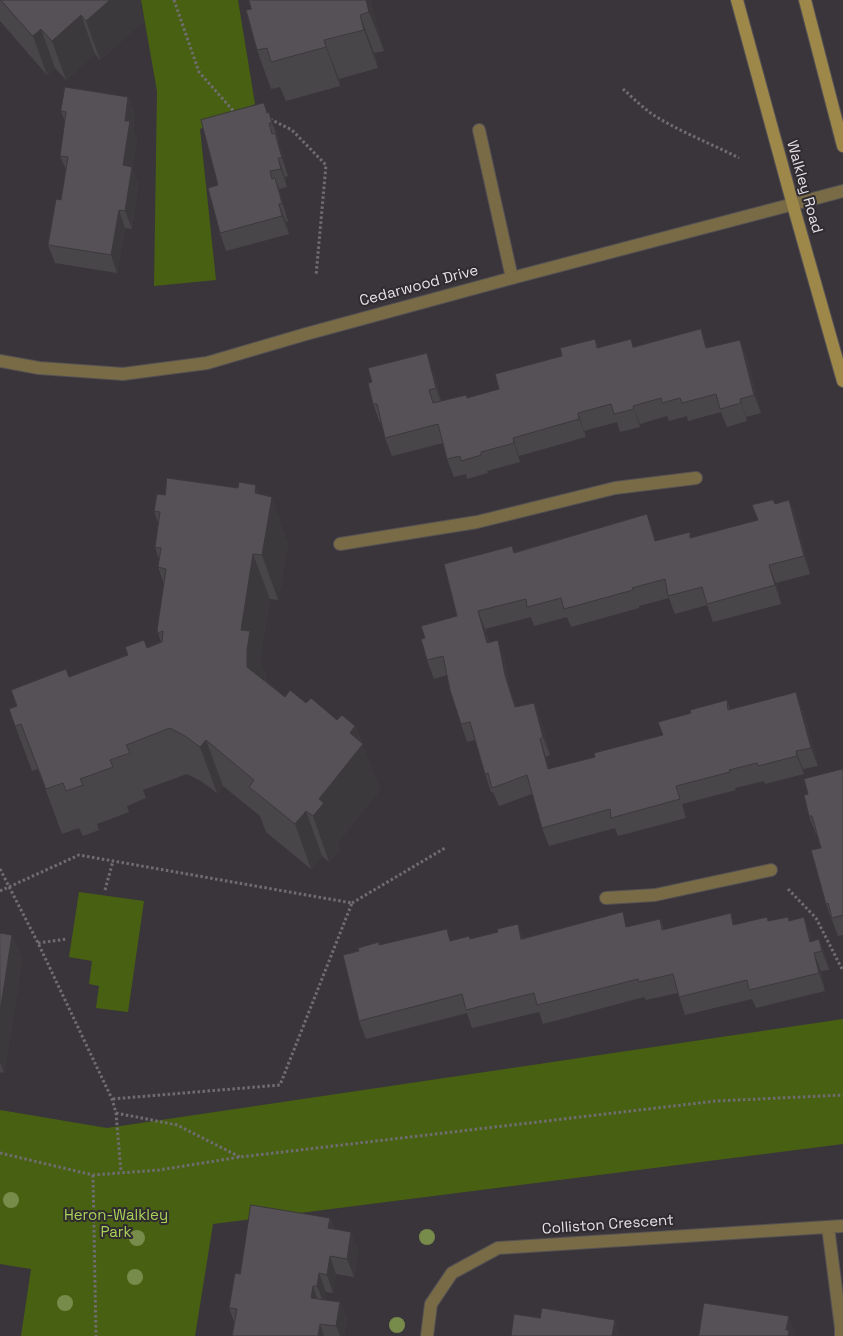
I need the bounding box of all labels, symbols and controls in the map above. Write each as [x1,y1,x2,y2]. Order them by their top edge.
street label: Walkley Road [782,138,826,236]
street label: Cedarwood Drive [358,261,480,311]
park label: Heron-Walkley Park [64,1207,168,1242]
street label: Colliston Crescent [541,1211,675,1239]

